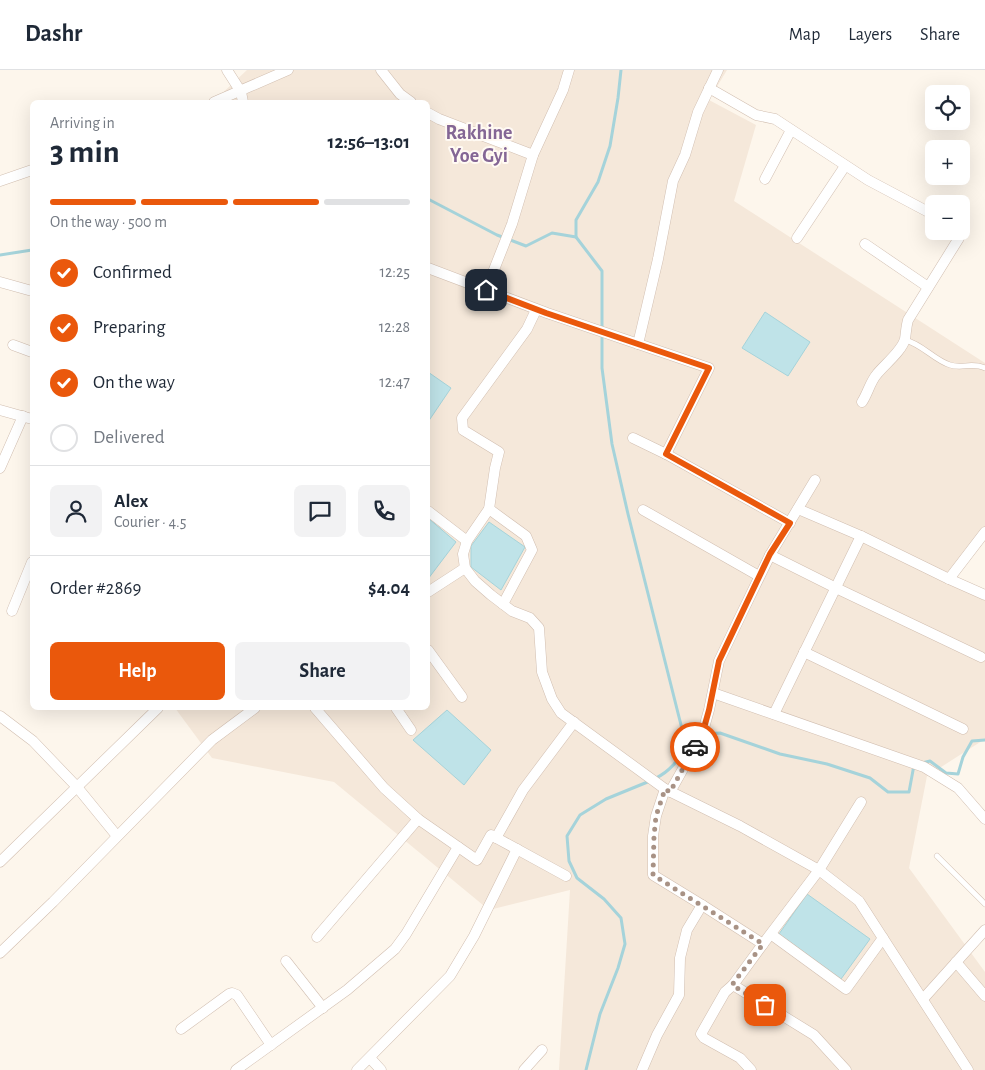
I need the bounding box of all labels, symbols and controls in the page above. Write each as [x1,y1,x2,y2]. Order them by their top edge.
text: Dashr [25,22,82,46]
text: Map [789,26,820,44]
text: Layers [848,26,892,44]
text: Share [920,26,960,44]
map controls [925,85,970,240]
button: locate [925,85,970,130]
text: Arriving in [50,115,115,131]
district label: Rakhine Yoe Gyi [446,123,513,166]
text: 12:56–13:01 [328,133,410,152]
text: 3 min [50,136,120,168]
button: + [925,140,970,185]
button: − [925,195,970,240]
text: On the way · 500 m [50,214,167,230]
icon: check [50,259,78,287]
text: Confirmed [93,263,172,282]
text: 12:25 [380,264,410,280]
pin [465,269,507,311]
icon: home [472,276,500,304]
icon: check [50,314,78,342]
text: Preparing [93,318,166,337]
text: 12:28 [379,319,410,335]
icon: check [50,369,78,397]
text: On the way [93,373,175,392]
text: 12:47 [379,374,410,390]
text: Delivered [93,428,165,447]
button: person [50,485,102,537]
button: chat [294,485,346,537]
button: phone [358,485,410,537]
text: Alex [114,492,148,511]
text: Courier · 4.5 [114,514,186,530]
text: Order #2869 [50,579,141,598]
text: $4.04 [368,579,410,598]
button: Help [50,642,225,700]
button: Share [235,642,410,700]
courier [670,722,720,772]
icon: car [681,733,709,761]
pin [744,984,786,1026]
icon: bag [751,991,779,1019]

